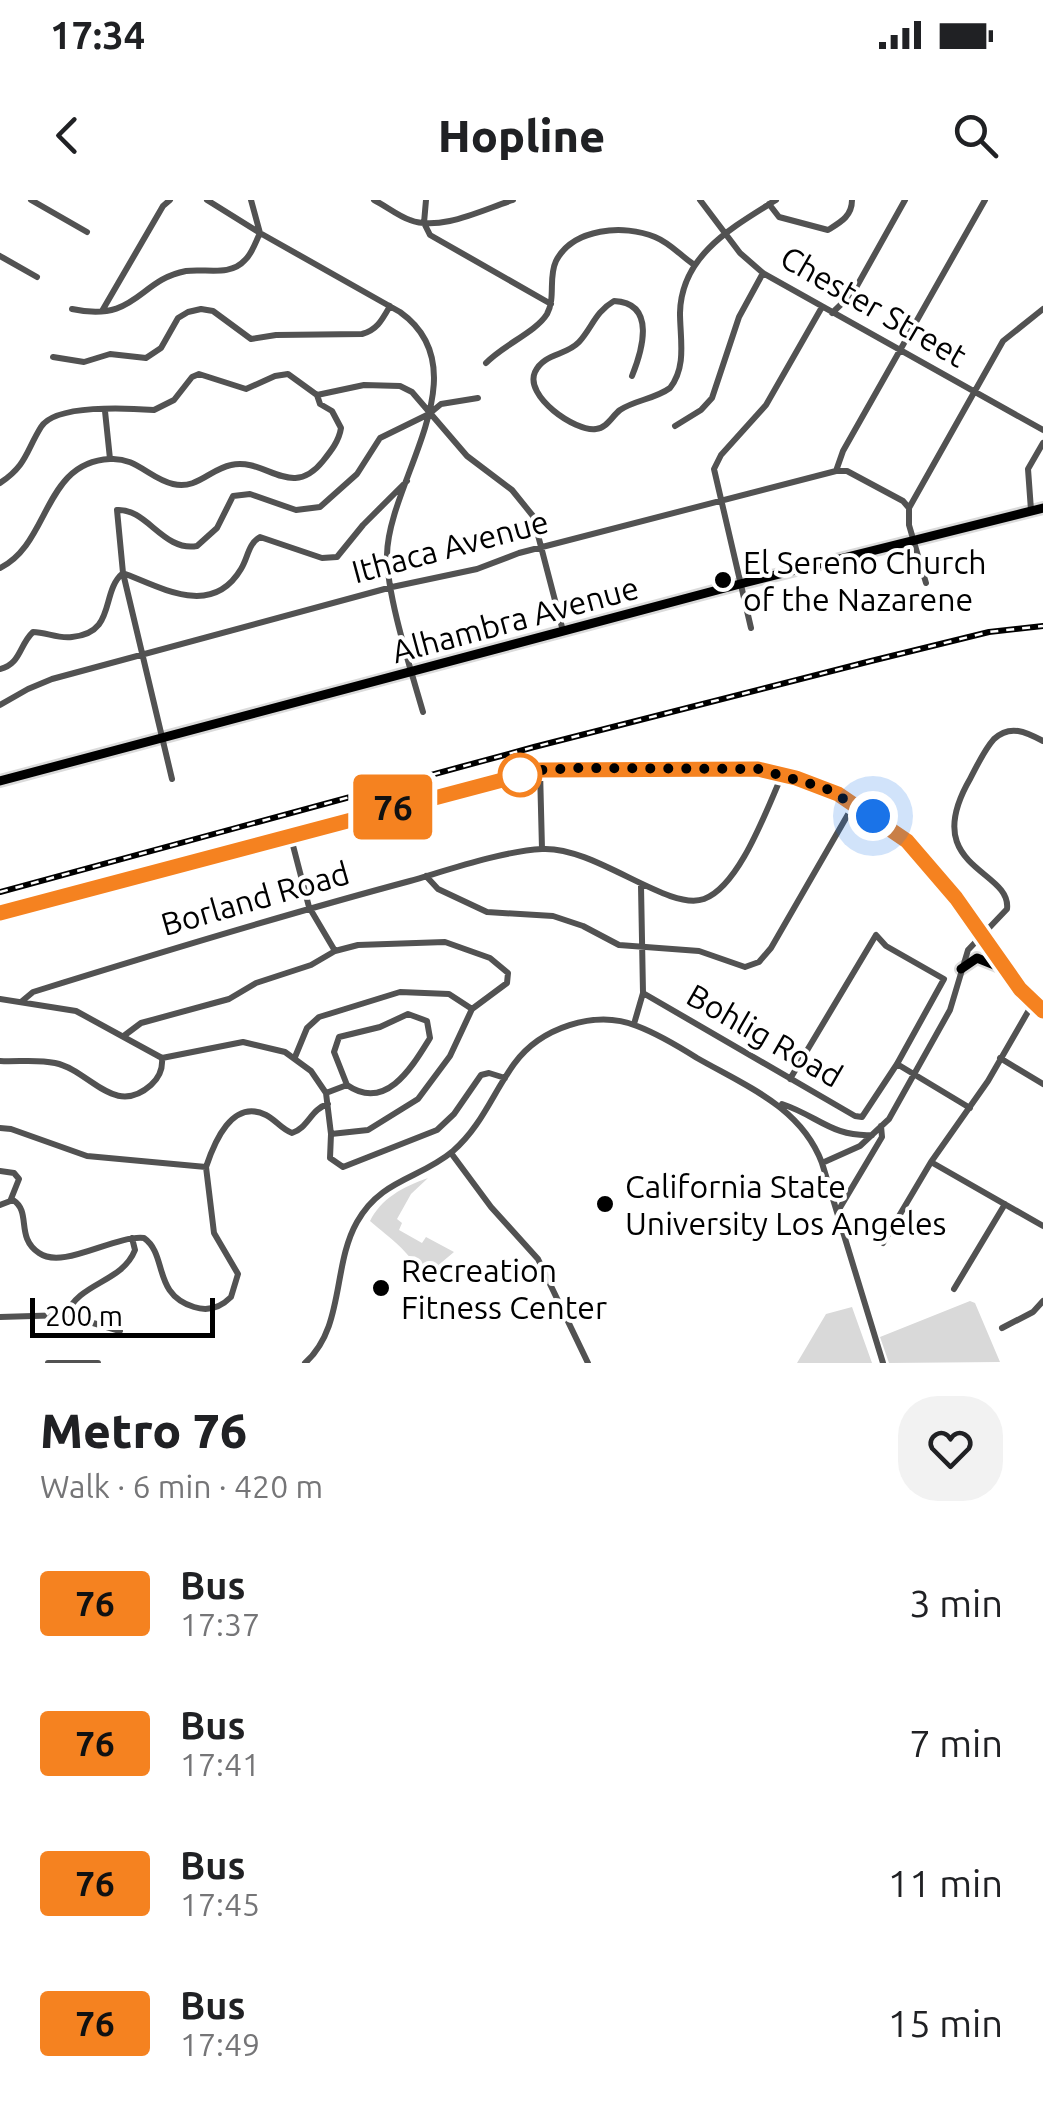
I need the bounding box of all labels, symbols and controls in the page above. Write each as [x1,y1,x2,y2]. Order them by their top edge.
text: 17:34 [50,14,145,56]
icon: back [40,108,95,163]
icon: search [948,108,1003,163]
text: Hopline [438,110,605,161]
street label: Chester Street [775,238,974,374]
street label: Ithaca Avenue [348,502,552,590]
place label: El Sereno Church of the Nazarene [743,544,987,617]
street label: Alhambra Avenue [388,569,642,669]
marker: El Sereno Church of the Nazarene [712,569,734,591]
unlabelled marker [499,754,541,796]
line badge: 76 [348,774,438,840]
text: 76 [373,787,413,827]
your location [848,791,898,841]
street label: Borland Road [157,854,353,942]
street label: Bohlig Road [681,976,849,1094]
place label: California State University Los Angeles [625,1168,947,1241]
marker: California State University Los Angeles [594,1193,616,1215]
place label: Recreation Fitness Center [401,1252,607,1325]
marker: Recreation Fitness Center [370,1277,392,1299]
scale bar [30,1293,215,1338]
text: 200 m [45,1300,123,1331]
button: heart [898,1396,1003,1501]
text: Metro 76 [40,1403,247,1457]
text: Walk · 6 min · 420 m [40,1468,323,1504]
text: Bus [180,1564,245,1606]
text: 3 min [909,1582,1003,1624]
text: 76 [75,1583,115,1623]
text: 17:37 [180,1606,260,1642]
text: Bus [180,1704,245,1746]
text: 7 min [909,1722,1003,1764]
text: 76 [75,1723,115,1763]
text: 17:41 [180,1746,260,1782]
text: Bus [180,1844,245,1886]
text: 11 min [888,1862,1003,1904]
text: 76 [75,1863,115,1903]
text: 17:45 [180,1886,260,1922]
text: Bus [180,1984,245,2026]
text: 15 min [888,2002,1003,2044]
text: 76 [75,2003,115,2043]
text: 17:49 [180,2026,260,2062]

